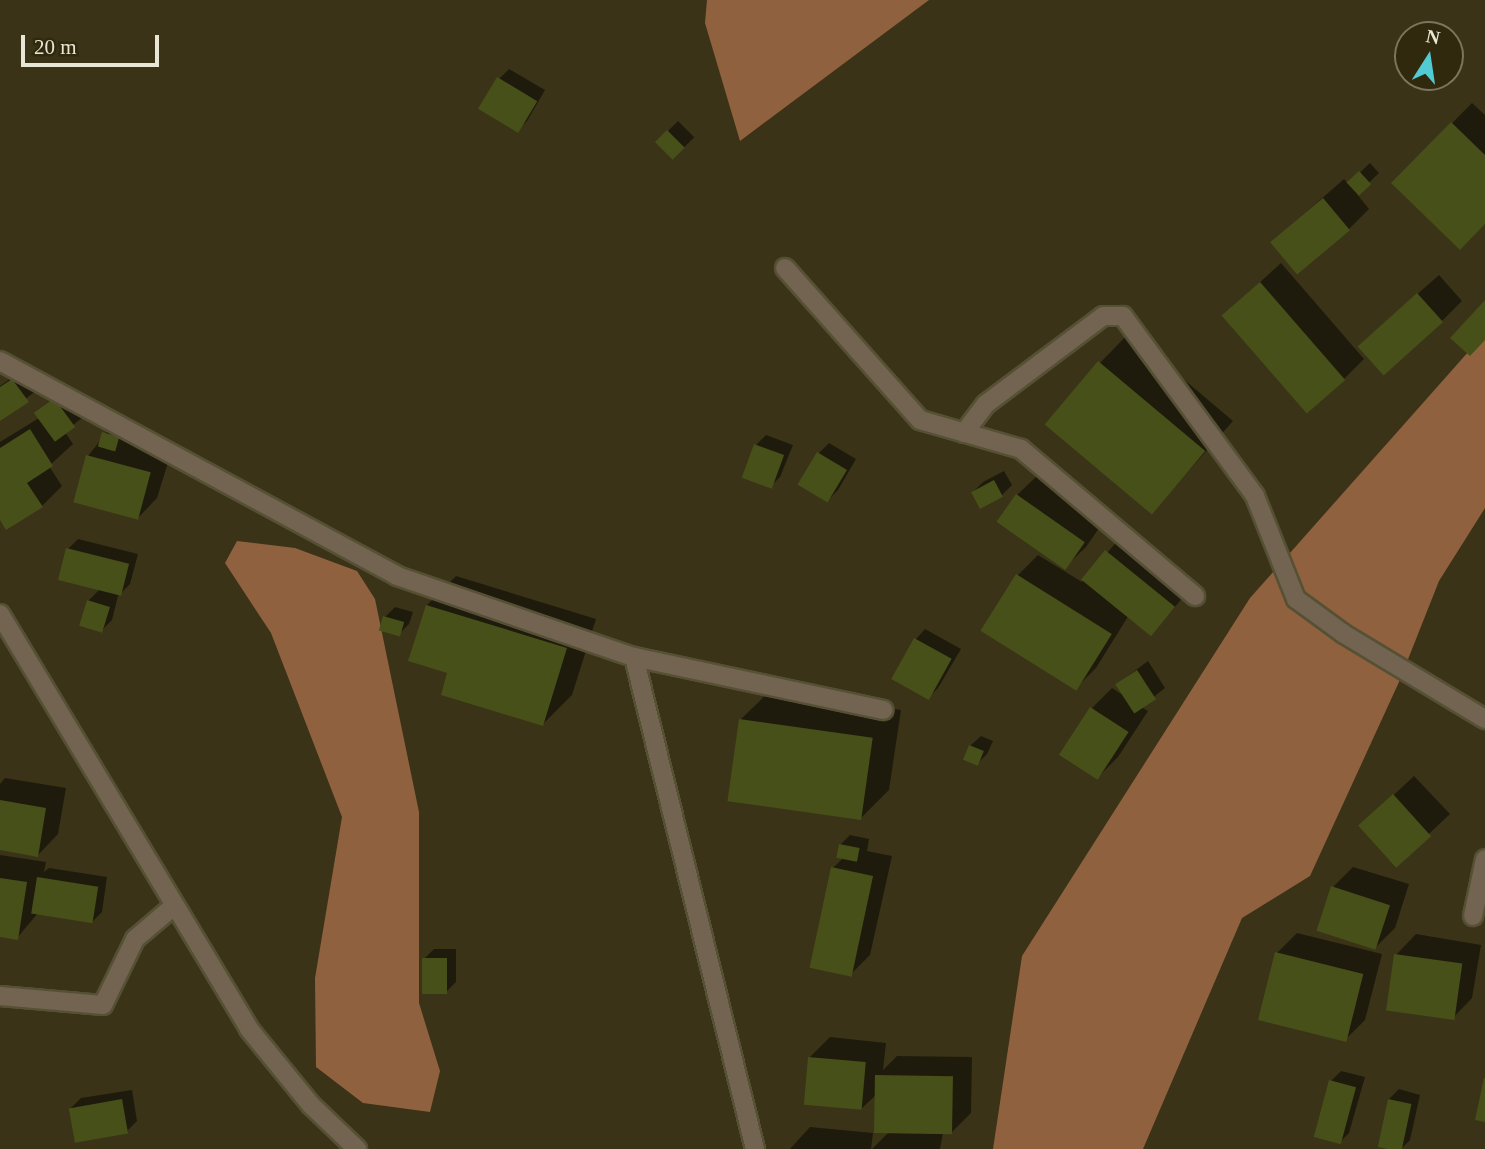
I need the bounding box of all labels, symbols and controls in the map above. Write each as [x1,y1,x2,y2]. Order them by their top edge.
scale bar [24,21,163,65]
north arrow [1394,21,1464,91]
text: N [1424,25,1442,49]
text: 20 m [34,35,77,59]

